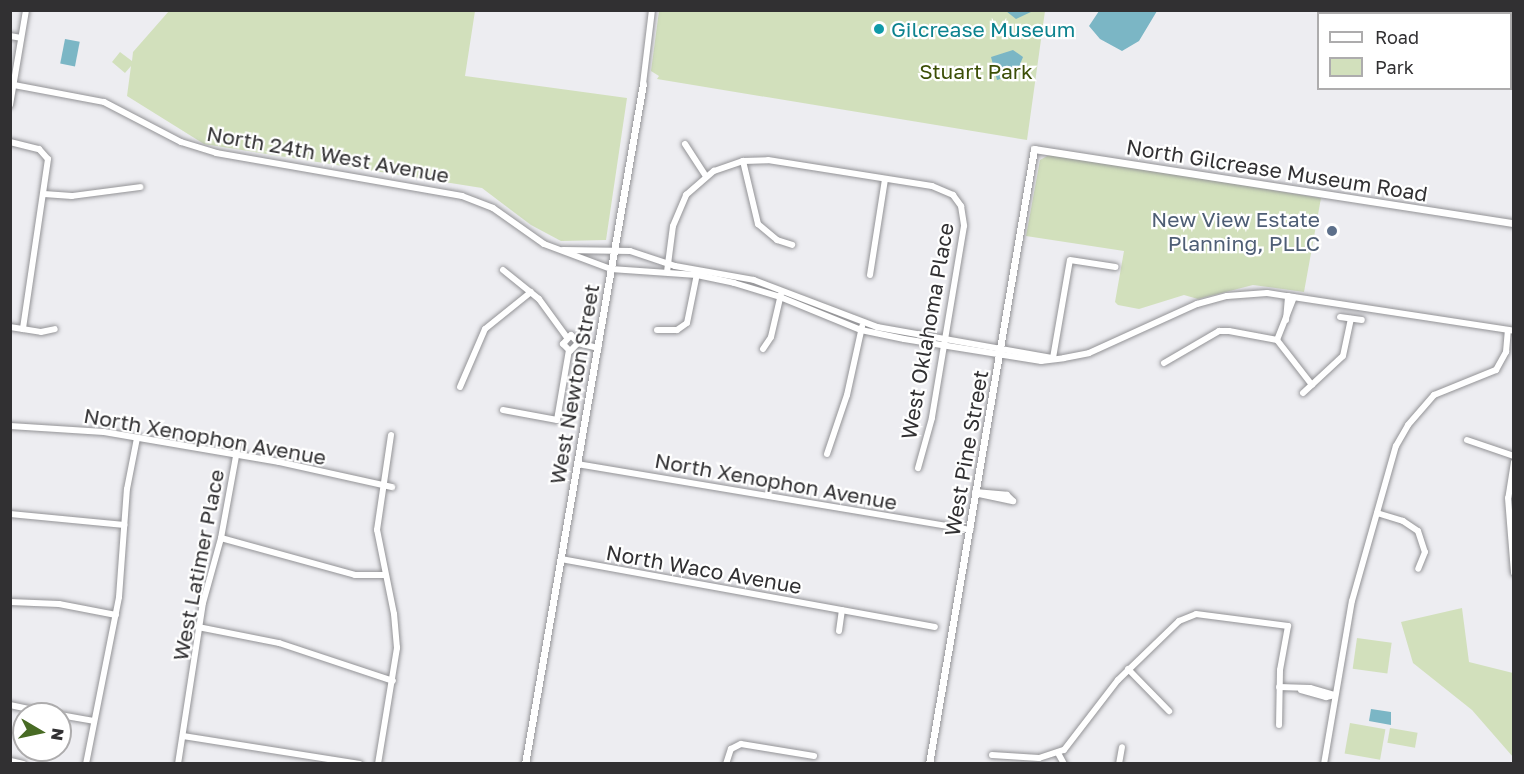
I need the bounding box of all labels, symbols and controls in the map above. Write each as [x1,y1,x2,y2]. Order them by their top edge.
legend [1317,12,1512,90]
place label: Gilcrease Museum [891,16,1075,42]
marker: Gilcrease Museum [872,22,886,36]
text: Road [1375,26,1419,48]
text: Park [1375,56,1414,78]
park label: Stuart Park [919,58,1033,84]
street label: North 24th West Avenue [205,120,451,188]
street label: North Gilcrease Museum Road [1125,134,1429,206]
place label: New View Estate Planning, PLLC [1151,206,1320,256]
street label: West Oklahoma Place [896,221,958,441]
marker: New View Estate Planning, PLLC [1325,224,1339,238]
street label: West Newton Street [544,282,604,486]
street label: West Pine Street [939,368,993,538]
street label: North Xenophon Avenue [82,402,328,470]
street label: North Xenophon Avenue [653,447,899,515]
street label: West Latimer Place [167,467,229,663]
street label: North Waco Avenue [604,539,804,599]
north arrow [12,702,72,762]
text: N [47,727,69,742]

